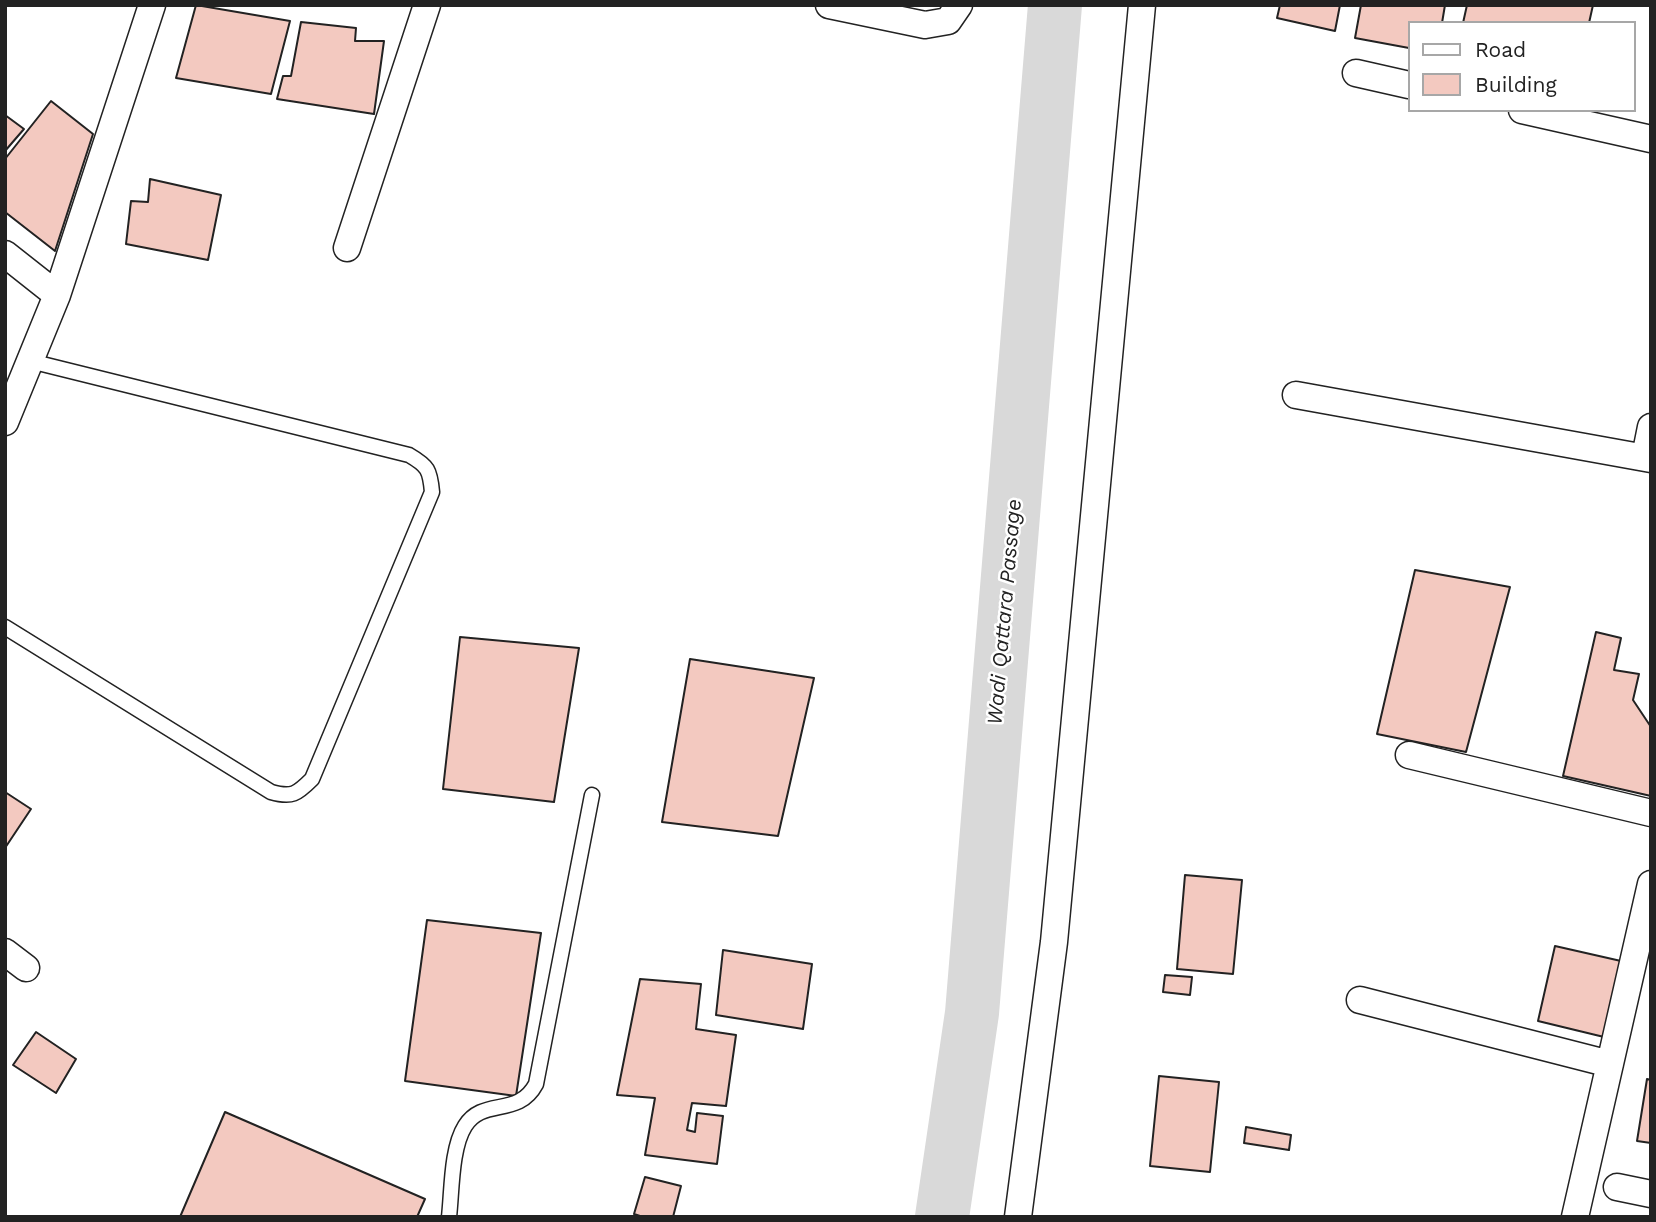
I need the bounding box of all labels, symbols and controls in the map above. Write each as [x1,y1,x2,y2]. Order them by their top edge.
legend [1408,21,1635,112]
text: Road [1475,37,1526,62]
text: Building [1475,72,1557,97]
water label: Wadi Qattara Passage [983,498,1027,726]

